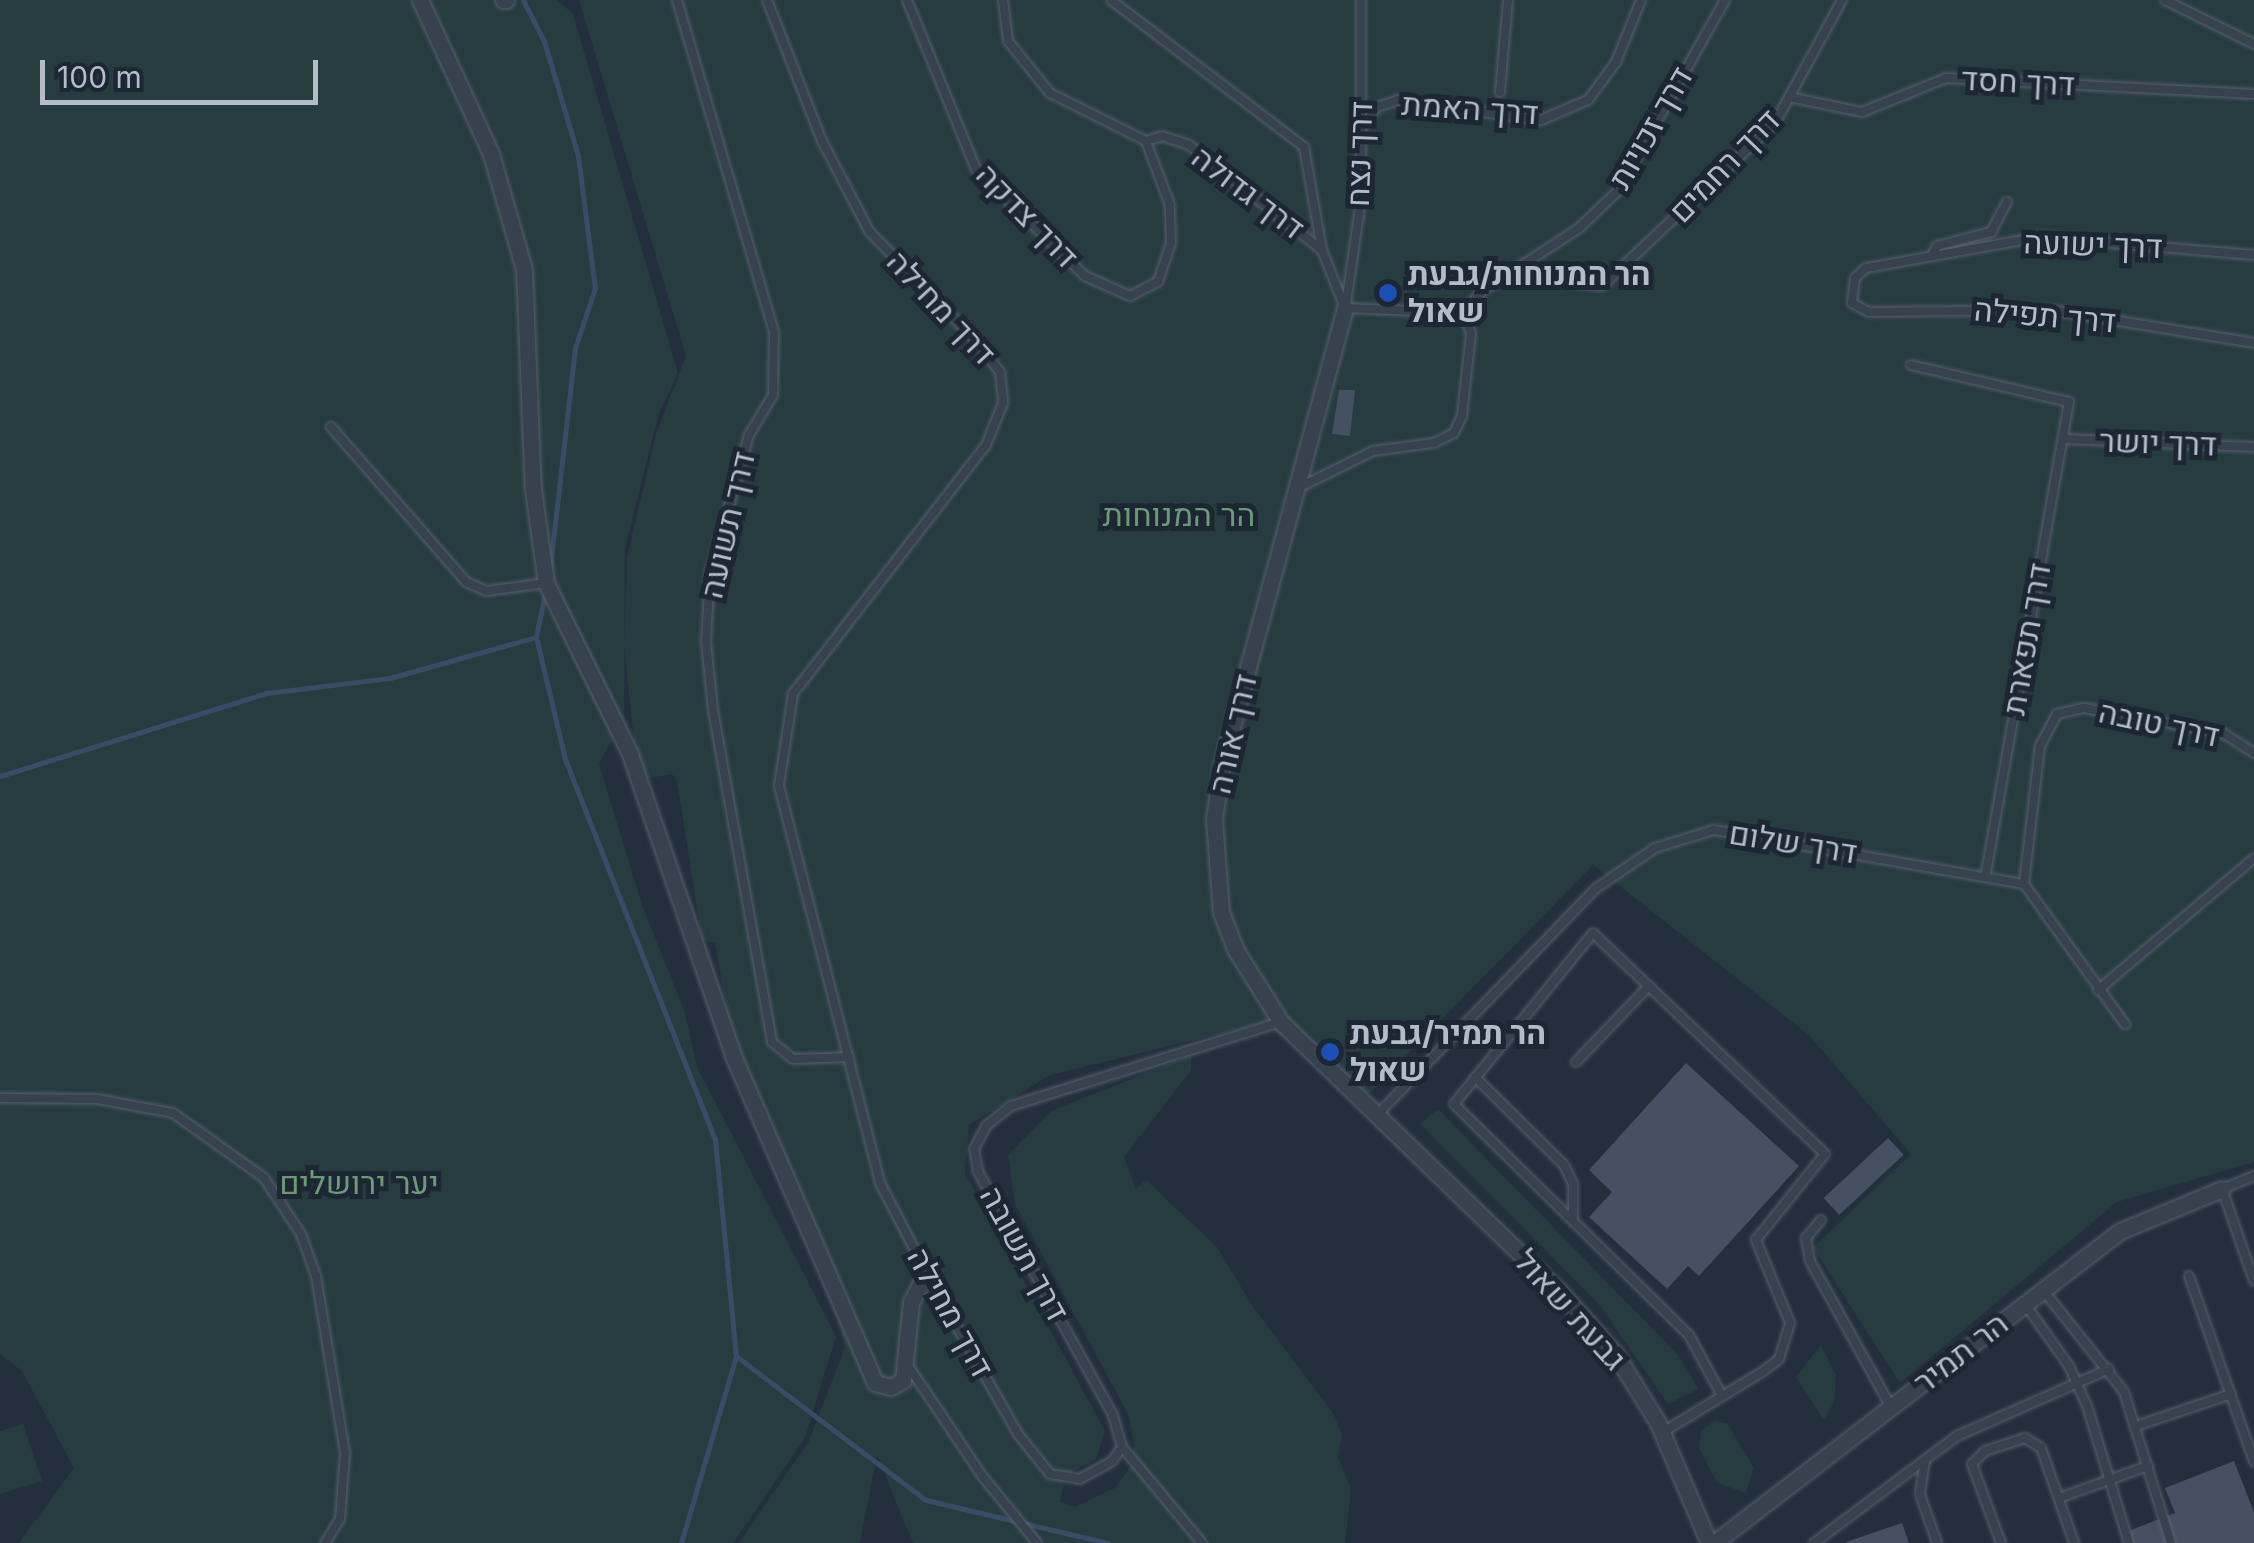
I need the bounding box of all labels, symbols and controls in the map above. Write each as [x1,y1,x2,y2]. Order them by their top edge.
scale bar [45,40,322,102]
text: 100 m [57,59,142,95]
street label: דרך זכויות [1601,60,1701,196]
street label: דרך חסד [1960,60,2076,104]
street label: דרך האמת [1400,85,1540,133]
street label: דרך נצח [1339,101,1381,207]
street label: דרך רחמים [1662,101,1788,231]
street label: דרך גדולה [1184,138,1312,248]
street label: דרך צדקה [968,156,1086,276]
street label: דרך ישועה [2023,223,2163,267]
street label: דרך מחילה [879,243,1003,373]
place label: הר המנוחות/גבעת שאול [1408,256,1651,331]
marker: הר המנוחות/גבעת שאול [1377,282,1399,304]
street label: דרך תפילה [1973,291,2117,341]
street label: דרך יושר [2099,422,2217,464]
street label: דרך תשועה [692,448,764,602]
park label: הר המנוחות [1103,496,1255,534]
street label: דרך תפארת [1995,560,2059,718]
street label: דרך אורה [1201,670,1265,798]
street label: דרך טובה [2095,693,2223,755]
street label: דרך שלום [1726,814,1860,872]
place label: הר תמיר/גבעת שאול [1350,1015,1546,1090]
marker: הר תמיר/גבעת שאול [1319,1041,1341,1063]
park label: יער ירושלים [279,1164,439,1202]
street label: דרך תשובה [971,1180,1077,1328]
street label: דרך מחילה [899,1242,1001,1384]
street label: גבעת שאול [1506,1242,1634,1378]
street label: הר תמיר [1906,1304,2016,1402]

